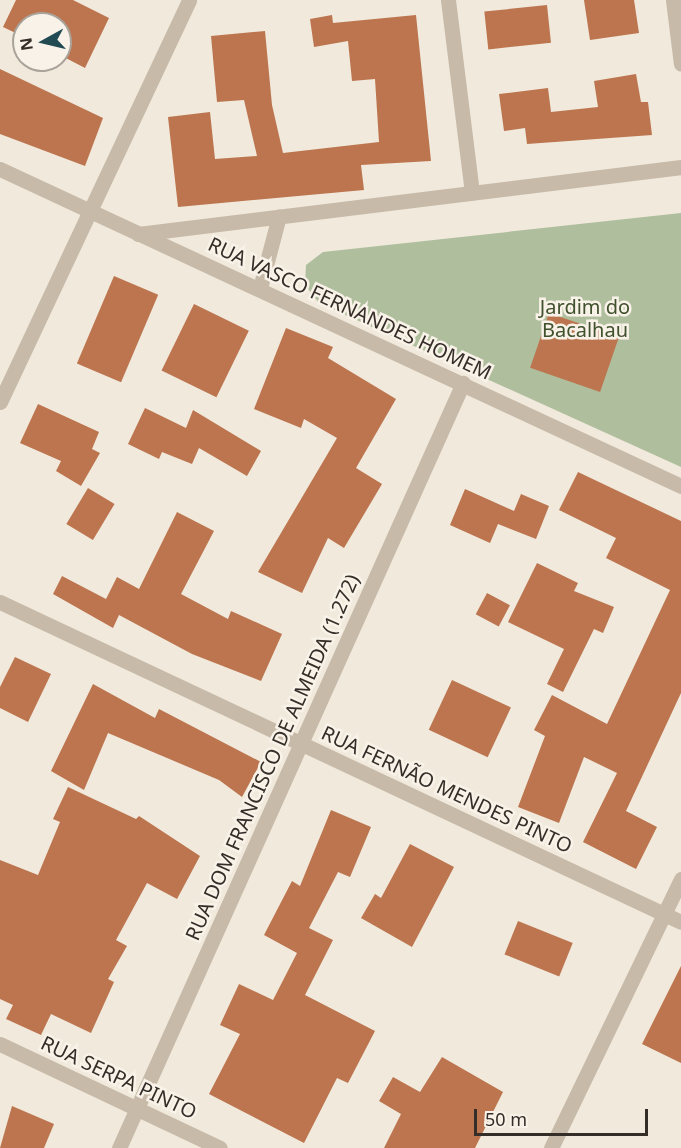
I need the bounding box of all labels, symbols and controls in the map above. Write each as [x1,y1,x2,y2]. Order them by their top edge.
north arrow [12,12,72,72]
text: N [14,36,38,52]
street label: RUA VASCO FERNANDES HOMEM [205,232,495,384]
park label: Jardim do Bacalhau [540,295,630,342]
street label: RUA DOM FRANCISCO DE ALMEIDA (1.272) [180,570,364,944]
street label: RUA FERNÃO MENDES PINTO [318,720,576,858]
street label: RUA SERPA PINTO [37,1030,201,1124]
scale bar [477,1097,651,1135]
text: 50 m [485,1107,527,1131]

